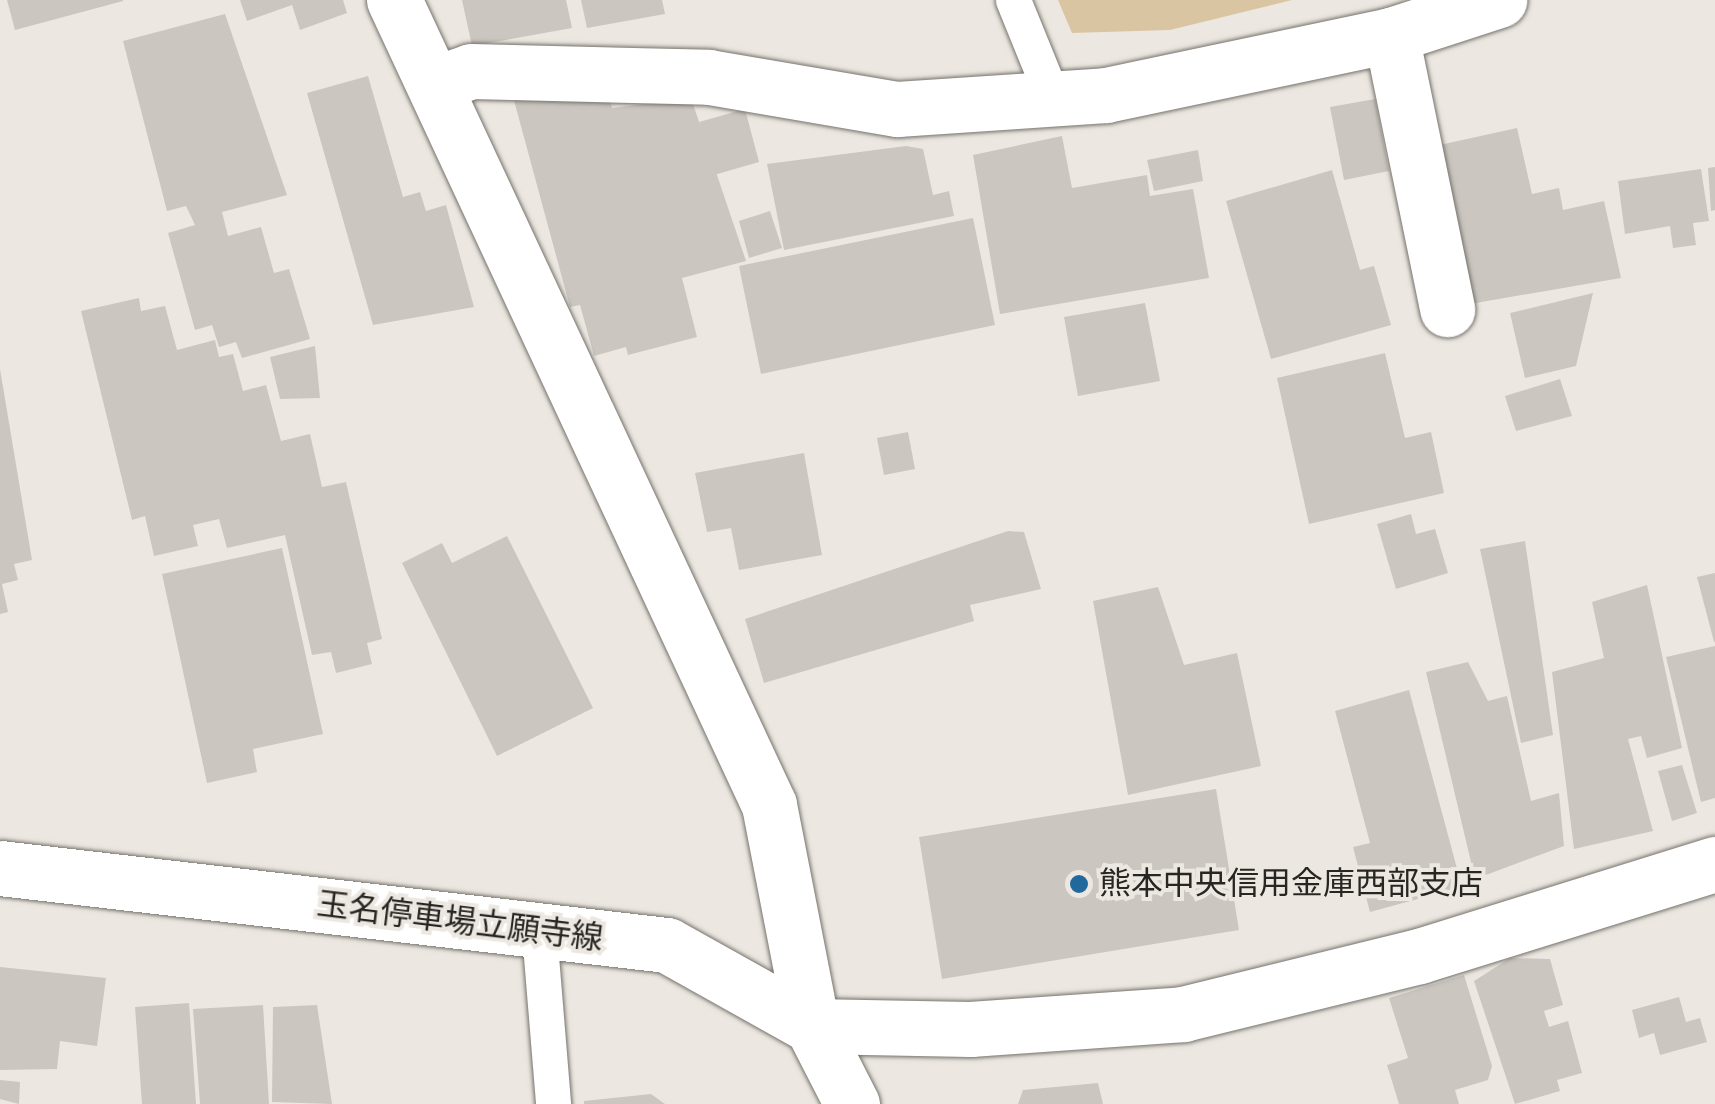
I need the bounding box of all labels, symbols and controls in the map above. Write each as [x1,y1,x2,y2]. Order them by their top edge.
place label: 熊本中央信用金庫西部支店 [1099,865,1483,903]
marker: 熊本中央信用金庫西部支店 [1068,873,1090,895]
street label: 玉名停車場立願寺線 [315,885,605,959]

